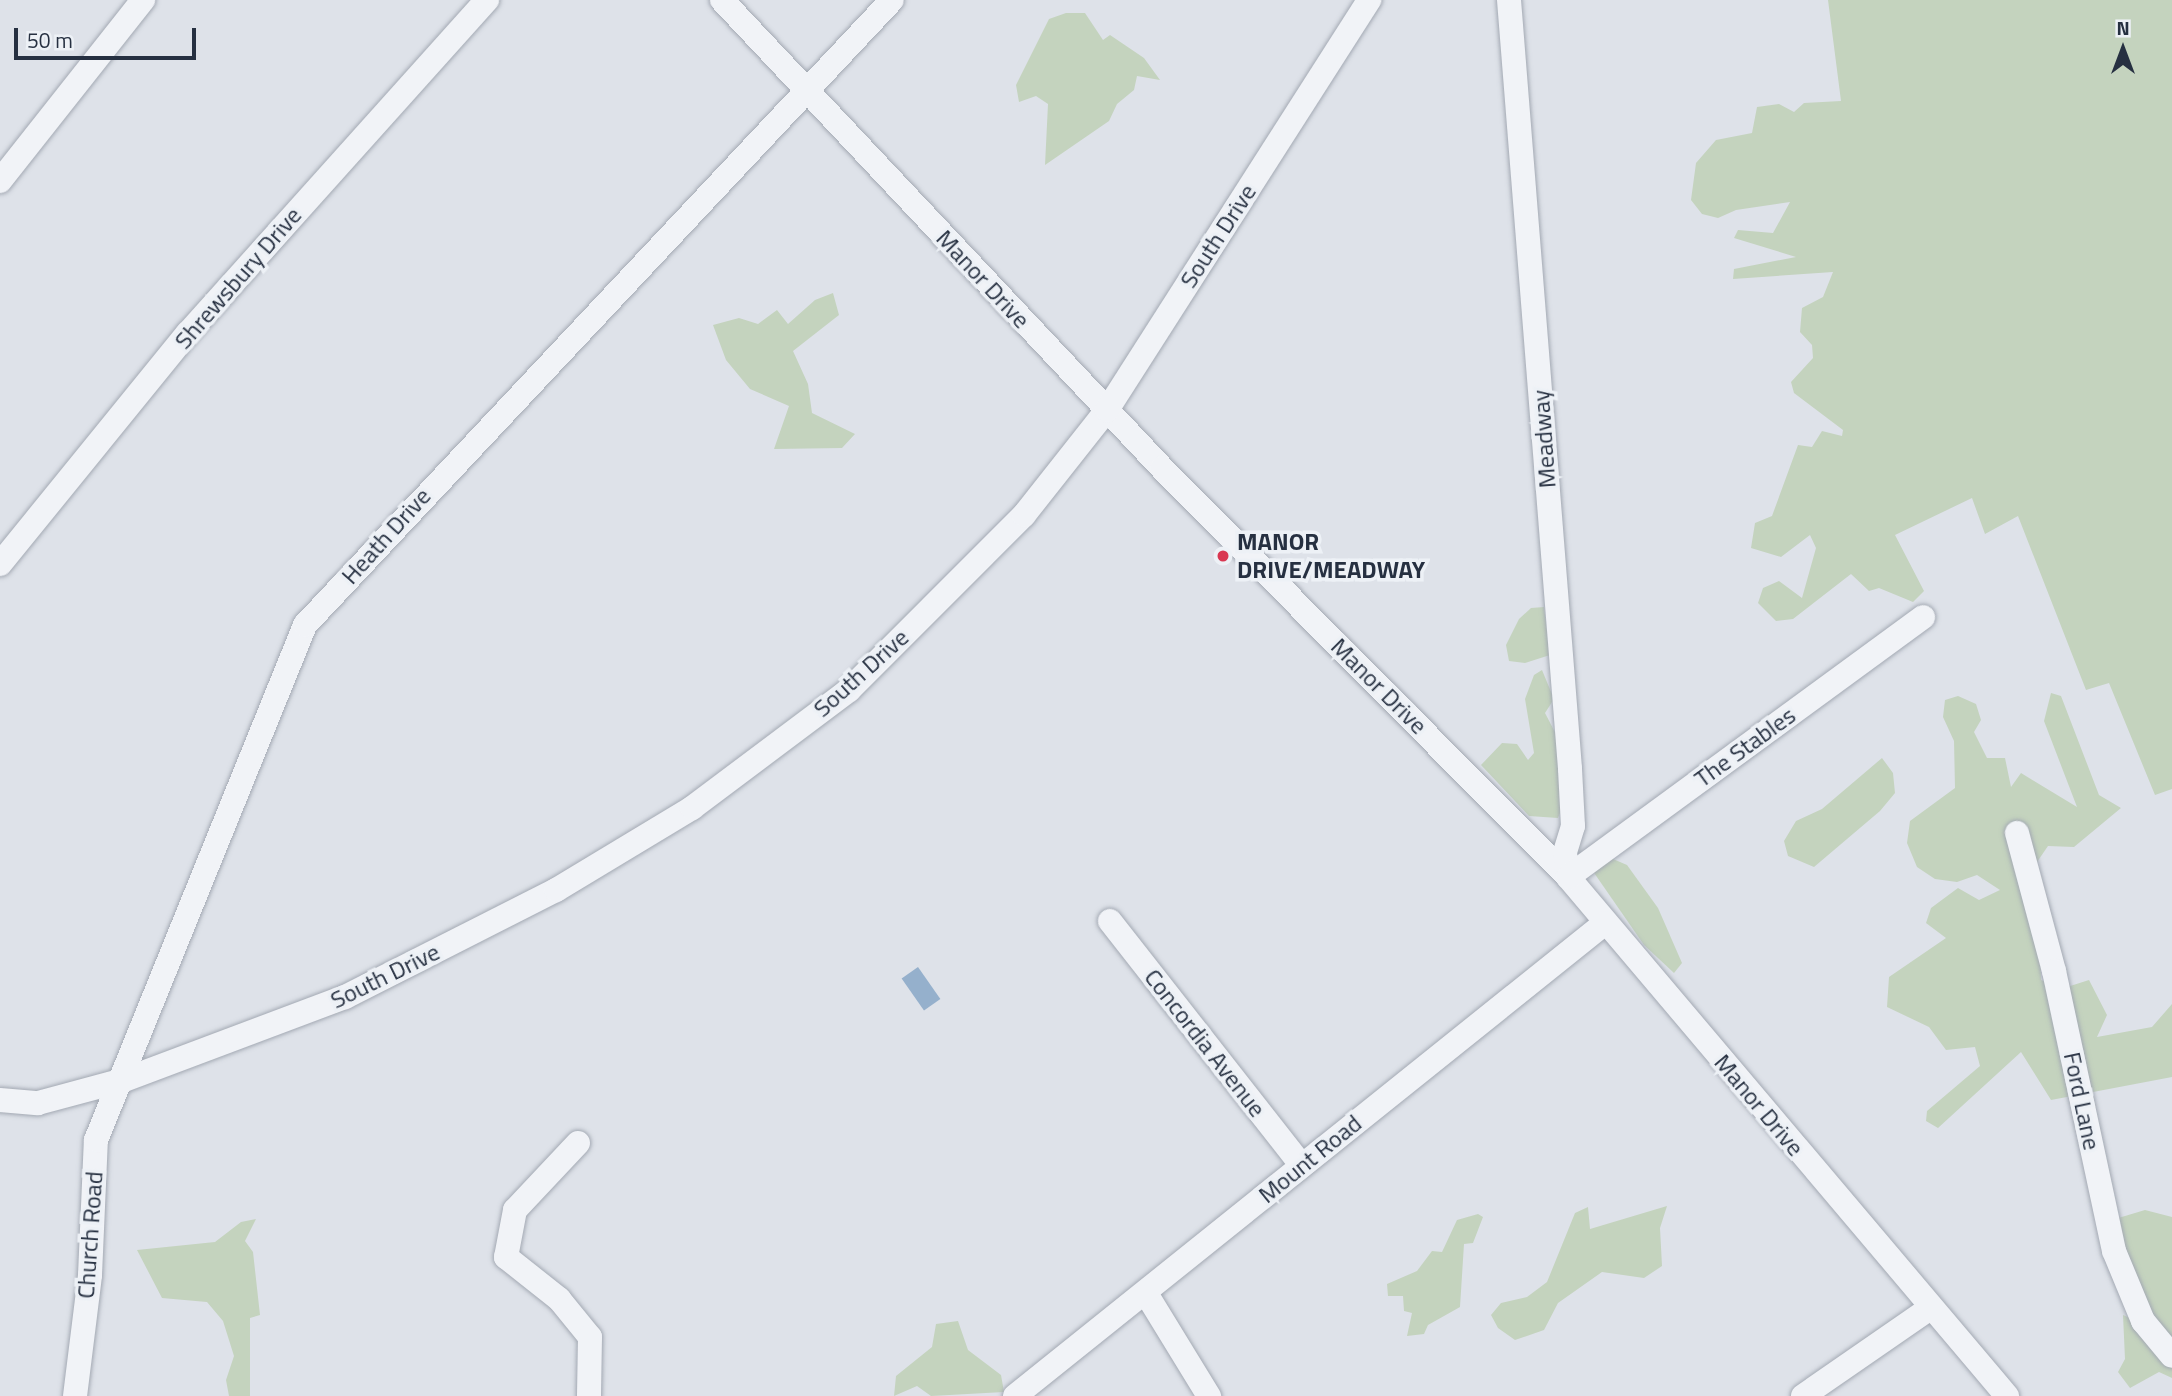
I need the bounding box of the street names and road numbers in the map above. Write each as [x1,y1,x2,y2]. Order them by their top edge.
street label: South Drive [1174,179,1262,293]
street label: Shrewsbury Drive [169,201,307,355]
street label: Manor Drive [930,224,1036,334]
street label: Meadway [1526,389,1562,489]
street label: Heath Drive [335,482,437,590]
street label: South Drive [808,623,914,723]
street label: Manor Drive [1325,632,1433,740]
street label: The Stables [1689,701,1801,793]
street label: South Drive [326,937,444,1015]
street label: Concordia Avenue [1138,963,1272,1123]
street label: Manor Drive [1708,1048,1810,1162]
street label: Ford Lane [2058,1049,2106,1153]
street label: Mount Road [1253,1109,1367,1209]
street label: Church Road [71,1170,109,1300]

